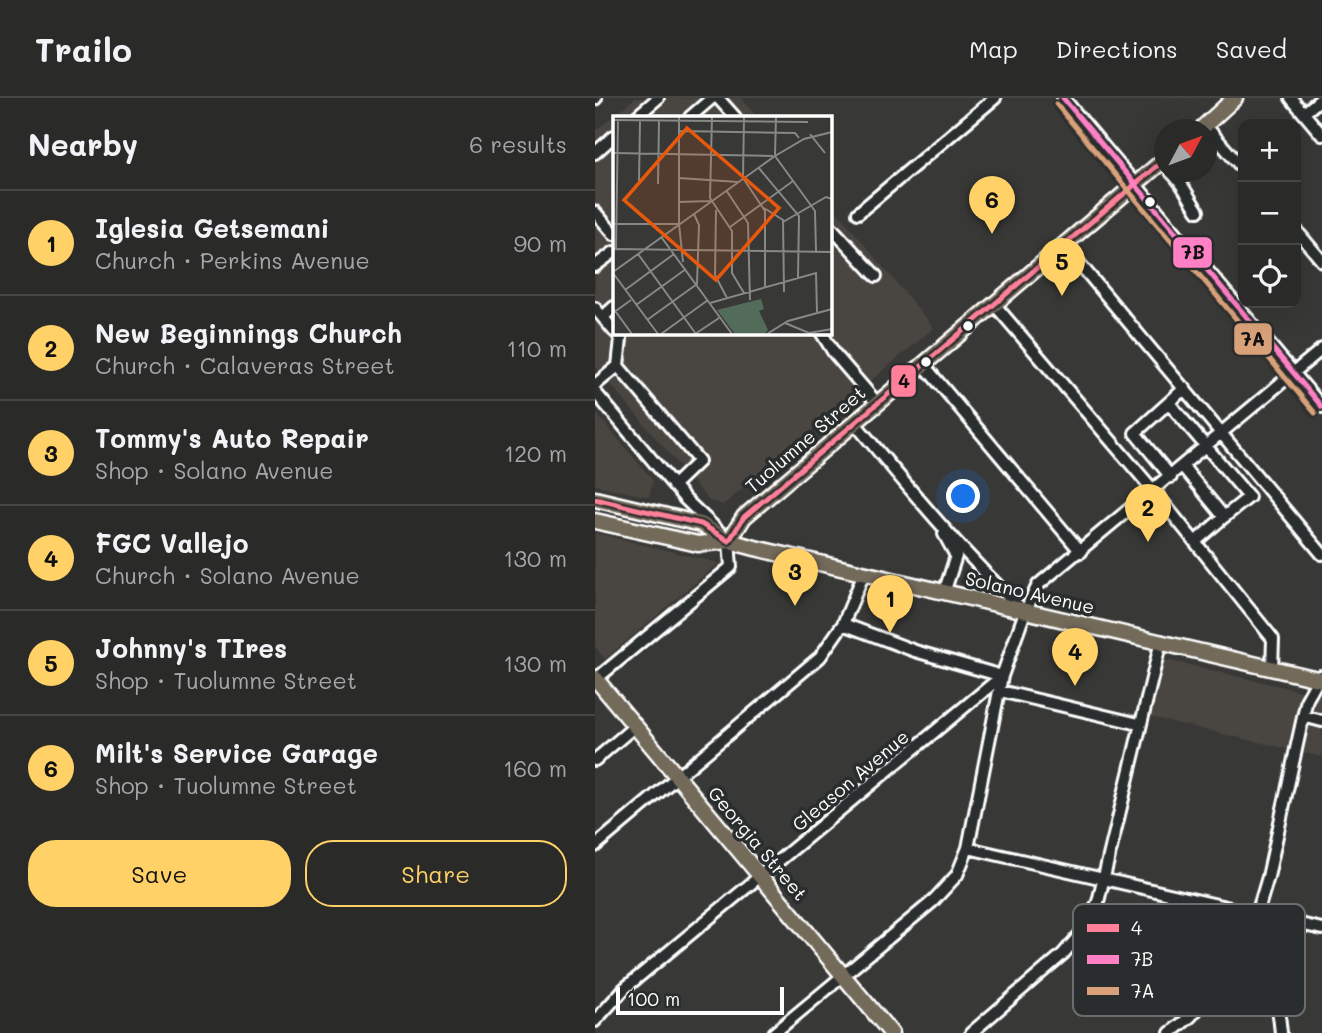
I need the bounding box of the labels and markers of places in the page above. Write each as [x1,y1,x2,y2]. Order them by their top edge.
pin: 6 [969,176,1015,234]
unlabelled marker [1143,195,1157,209]
pin: 5 [1039,238,1085,296]
unlabelled marker [961,319,975,333]
unlabelled marker [919,355,933,369]
pin: 2 [1125,484,1171,542]
pin: 3 [772,548,818,606]
pin: 1 [867,575,913,633]
pin: 4 [1052,628,1098,686]

